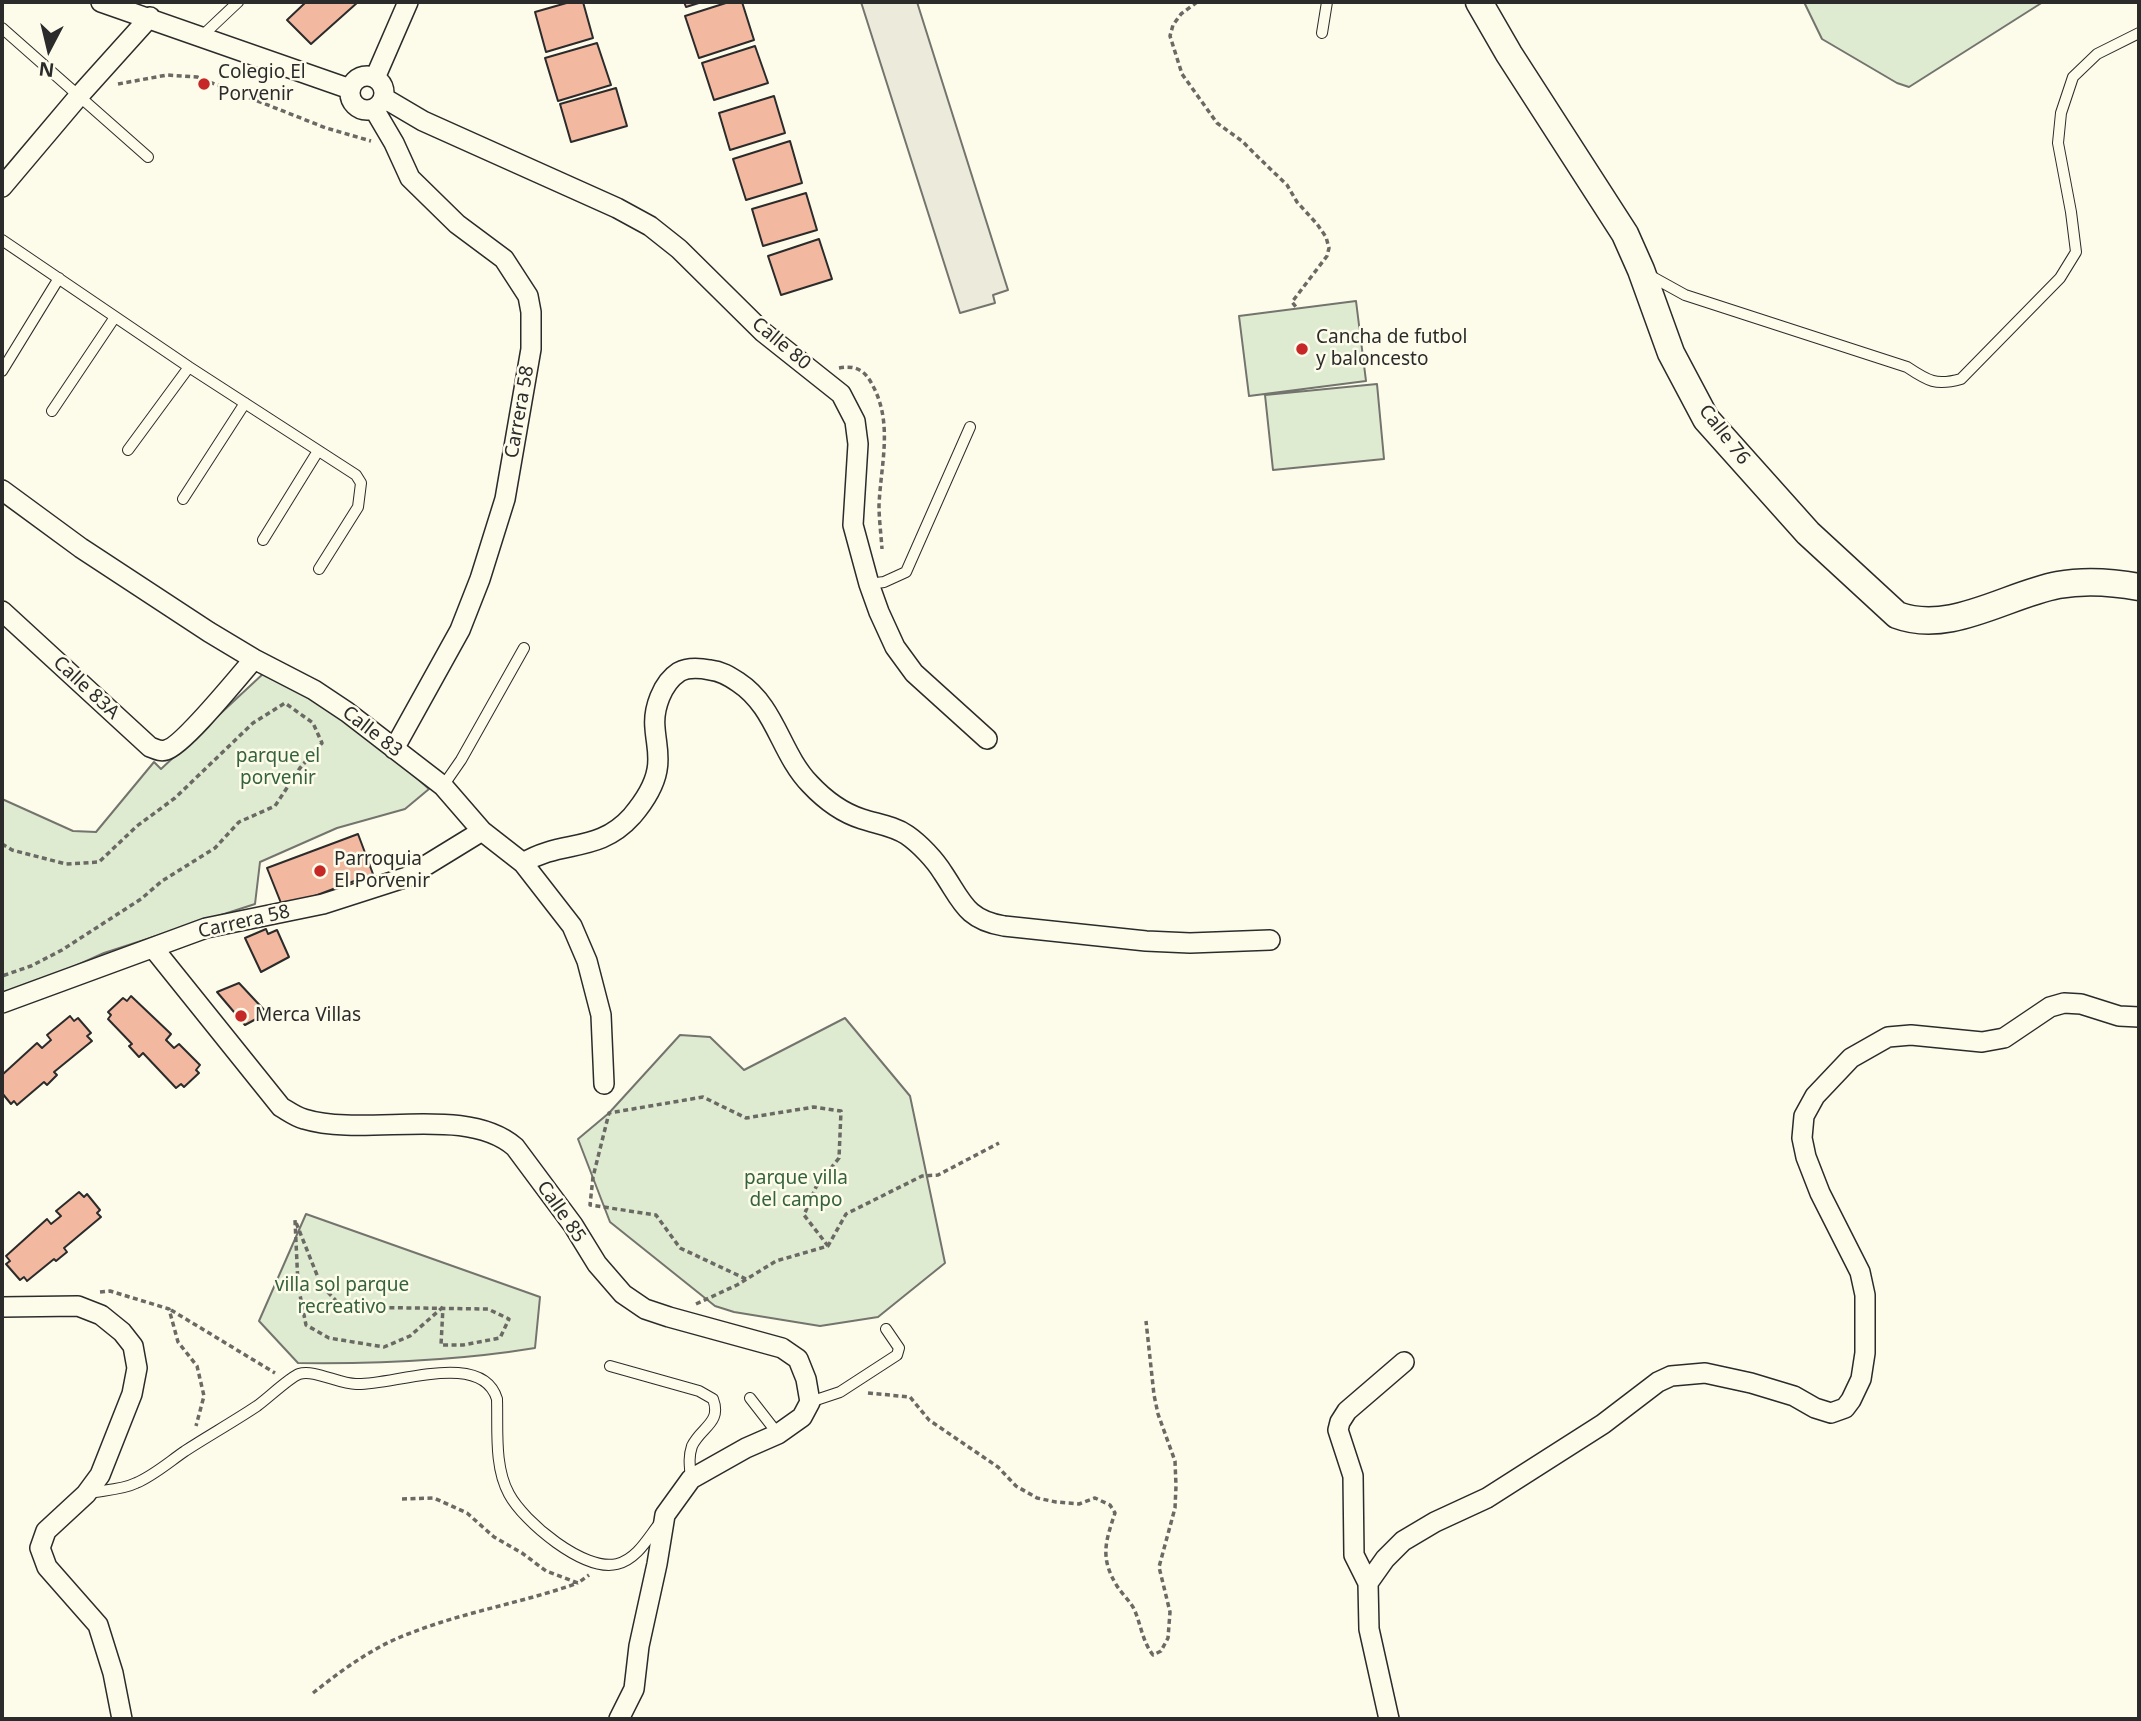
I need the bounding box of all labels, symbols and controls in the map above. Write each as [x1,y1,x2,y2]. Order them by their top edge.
north arrow [14,14,84,84]
text: N [37,56,56,84]
place label: Colegio El Porvenir [218,62,306,106]
marker: Colegio El Porvenir [196,76,212,92]
street label: Calle 80 [747,313,815,375]
place label: Cancha de futbol y baloncesto [1316,327,1467,371]
marker: Cancha de futbol y baloncesto [1294,341,1310,357]
street label: Carrera 58 [501,364,539,460]
street label: Calle 76 [1694,400,1754,470]
street label: Calle 83A [48,652,124,724]
street label: Calle 83 [337,702,407,762]
park label: parque el porvenir [236,746,320,790]
place label: Parroquia El Porvenir [334,849,430,893]
marker: Parroquia El Porvenir [312,863,328,879]
street label: Carrera 58 [196,900,292,944]
place label: Merca Villas [255,1005,361,1027]
marker: Merca Villas [233,1008,249,1024]
park label: parque villa del campo [744,1168,848,1212]
street label: Calle 85 [532,1177,590,1247]
park label: villa sol parque recreativo [275,1275,409,1319]

